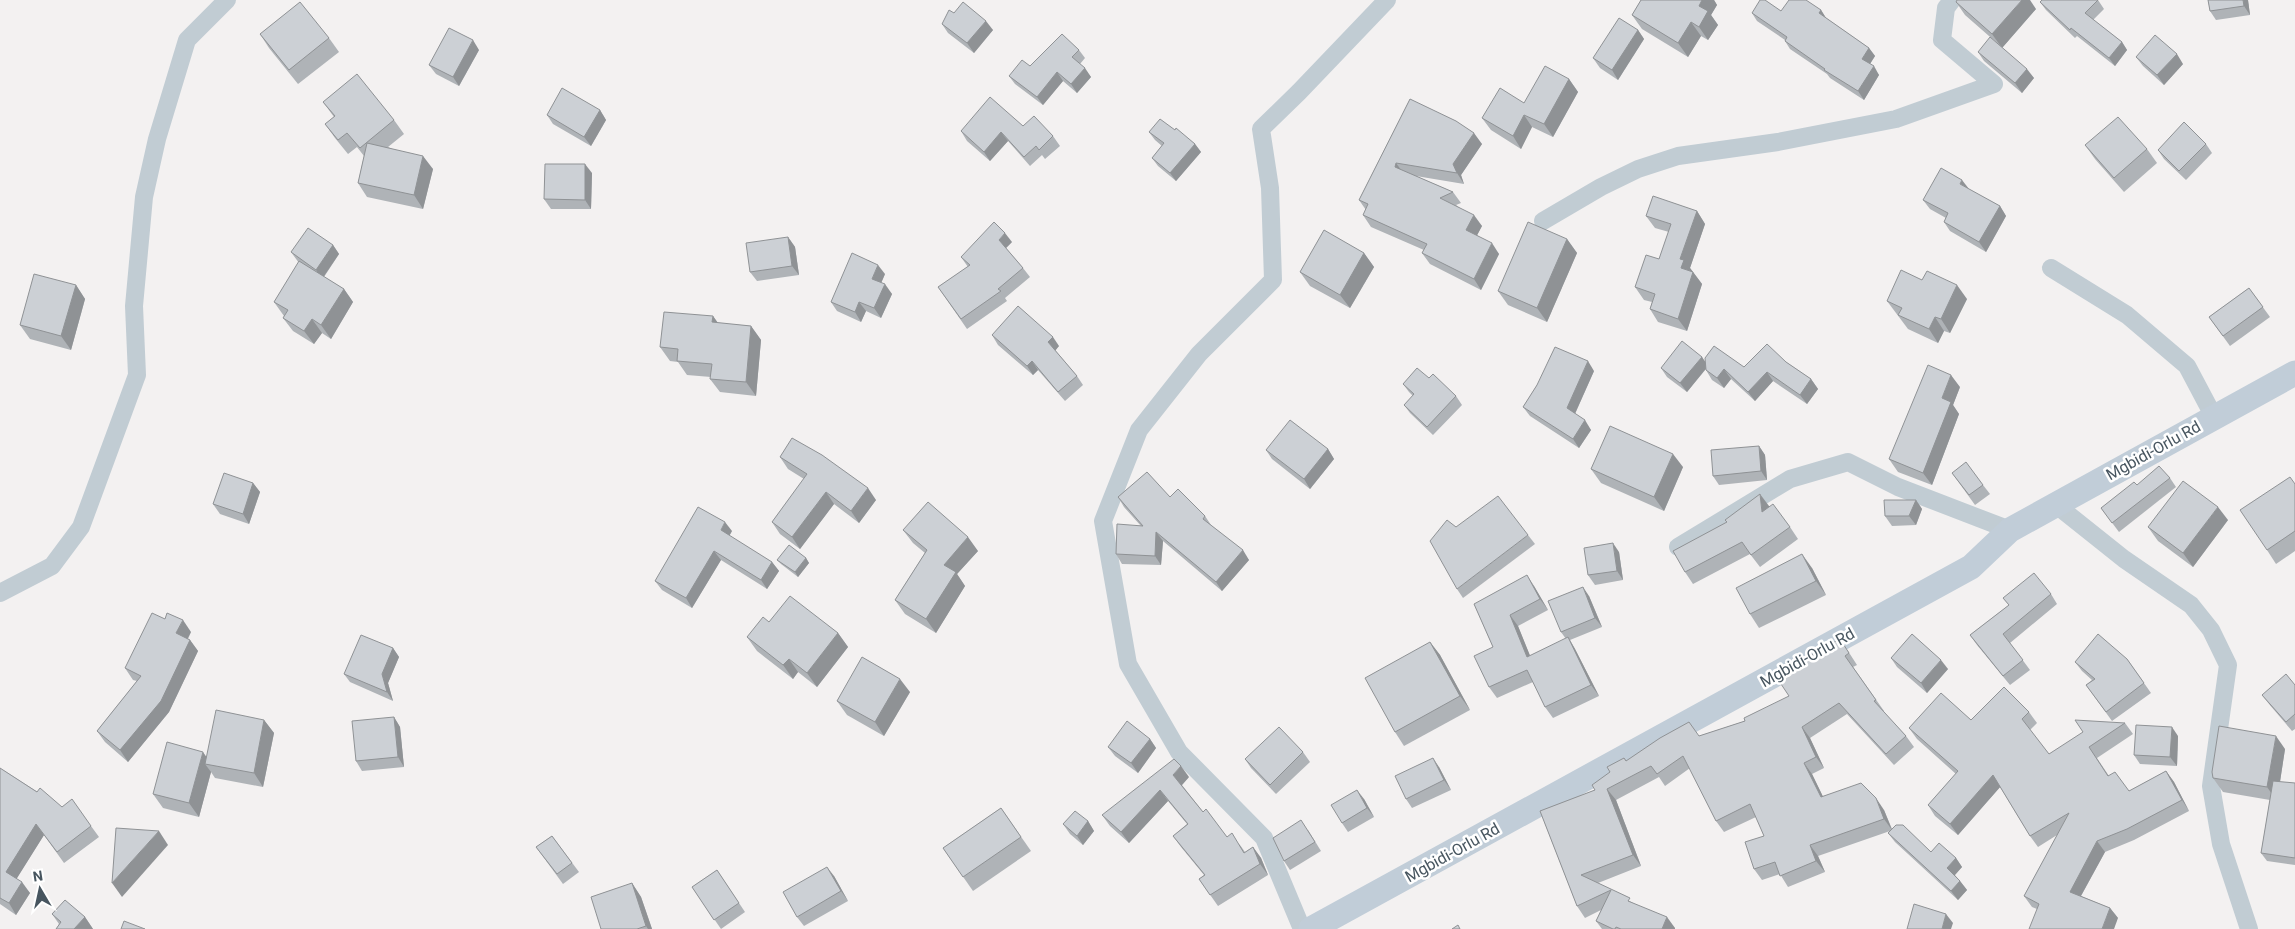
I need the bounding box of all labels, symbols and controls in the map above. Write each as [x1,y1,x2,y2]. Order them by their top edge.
street label: Mgbidi-Orlu Rd [2103,417,2204,484]
street label: Mgbidi-Orlu Rd [1757,624,1858,691]
street label: Mgbidi-Orlu Rd [1402,819,1503,886]
north arrow [15,864,65,914]
text: N [32,867,44,885]

